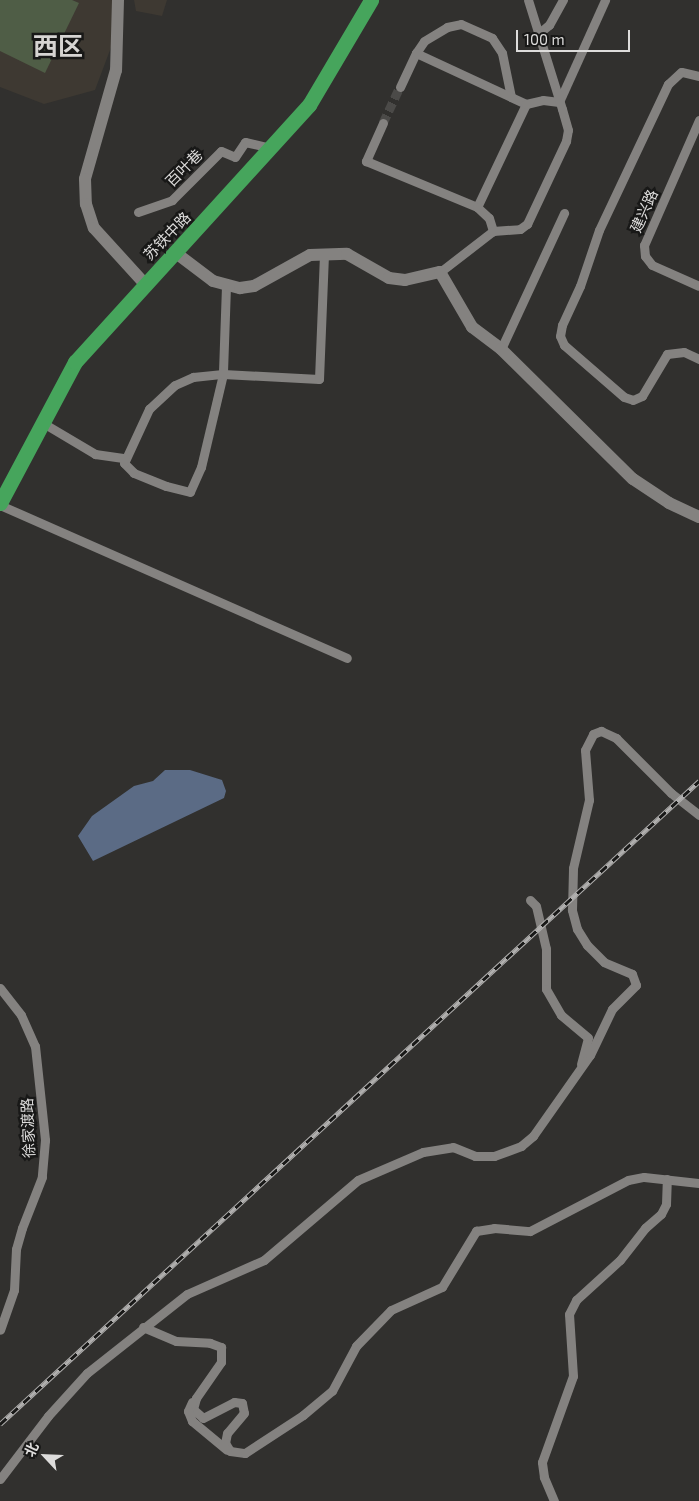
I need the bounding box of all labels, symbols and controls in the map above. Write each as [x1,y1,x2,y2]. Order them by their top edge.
scale bar [519,20,633,52]
district label: 西区 [33,30,83,60]
text: 100 m [524,30,565,48]
street label: 百叶巷 [162,146,206,190]
street label: 建兴路 [627,187,661,235]
street label: 苏铁中路 [140,208,194,264]
street label: 徐家渡路 [18,1098,38,1158]
north arrow [20,1431,70,1481]
text: 北 [20,1440,42,1459]

